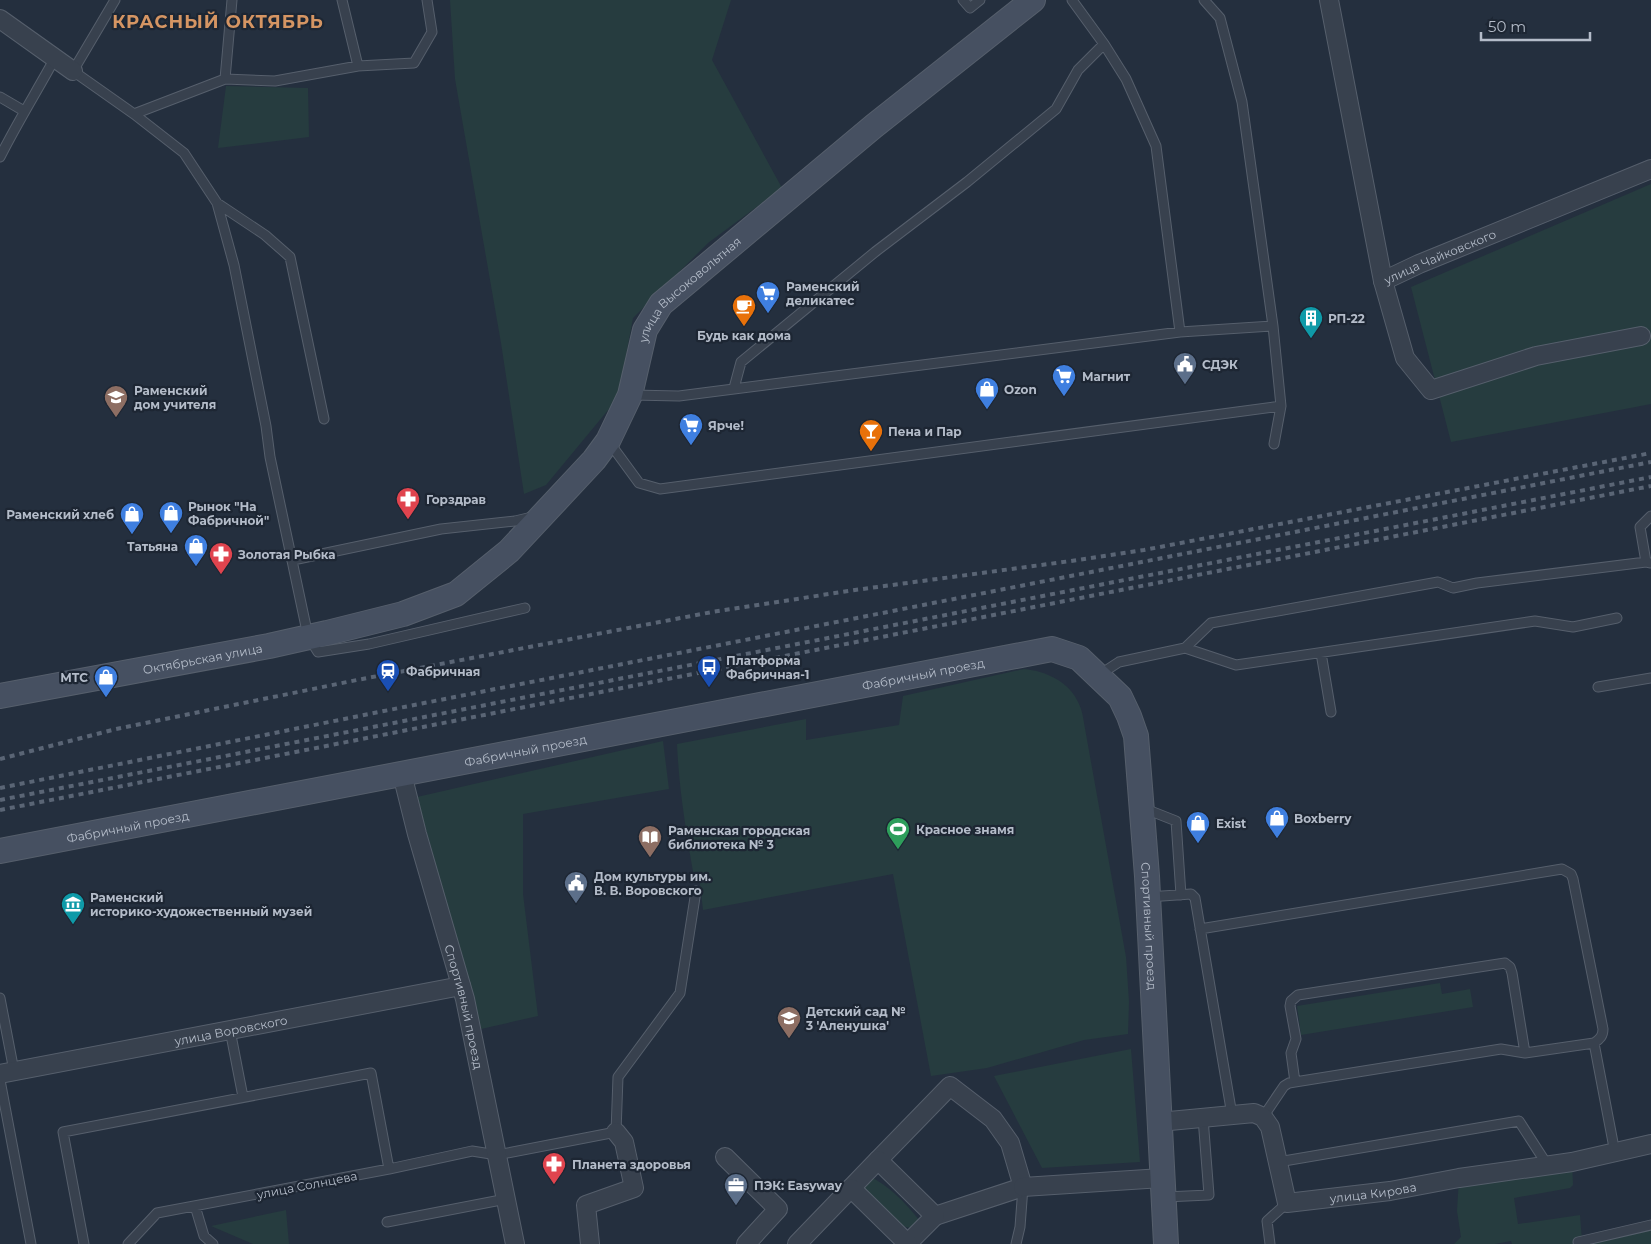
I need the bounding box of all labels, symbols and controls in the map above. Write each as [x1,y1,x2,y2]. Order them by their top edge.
scale bar [1481,10,1590,42]
district label: КРАСНЫЙ ОКТЯБРЬ [112,11,324,33]
text: 50 m [1488,17,1526,36]
street label: улица Чайковского [1380,226,1498,287]
street label: улица Высоковольтная [635,233,744,345]
place label: Раменский деликатес [786,279,859,308]
supermarket icon: Раменский деликатес [755,280,781,314]
cafe icon: Будь как дома [731,293,757,327]
building icon: РП-22 [1298,305,1324,339]
place label: РП-22 [1328,311,1365,326]
place label: Будь как дома [697,328,791,343]
public building icon: СДЭК [1172,351,1198,385]
place label: СДЭК [1202,357,1238,372]
supermarket icon: Магнит [1051,363,1077,397]
place label: Магнит [1082,369,1131,384]
shop icon: Ozon [974,376,1000,410]
place label: Ozon [1004,382,1037,397]
place label: Раменский дом учителя [134,383,216,412]
school or university icon: Раменский дом учителя [103,384,129,418]
supermarket icon: Ярче! [678,412,704,446]
place label: Ярче! [708,418,744,433]
bar icon: Пена и Пар [858,418,884,452]
place label: Пена и Пар [888,424,962,439]
pharmacy icon: Горздрав [395,486,421,520]
place label: Горздрав [426,492,486,507]
place label: Рынок "На Фабричной" [188,499,269,528]
shop icon: Рынок "На Фабричной" [158,500,184,534]
shop icon: Раменский хлеб [119,501,145,535]
place label: Раменский хлеб [6,507,114,522]
shop icon: Татьяна [183,533,209,567]
place label: Татьяна [127,539,178,554]
pharmacy icon: Золотая Рыбка [208,541,234,575]
place label: Золотая Рыбка [237,547,336,562]
street label: Октябрьская улица [141,640,264,677]
place label: Платформа Фабричная-1 [726,653,809,682]
bus stop icon: Платформа Фабричная-1 [696,654,722,688]
street label: Фабричный проезд [861,655,986,693]
station icon: Фабричная [375,658,401,692]
shop icon: МТС [93,664,119,698]
place label: Фабричная [406,664,480,679]
place label: МТС [60,670,88,685]
street label: Фабричный проезд [463,731,588,769]
shop icon: Boxberry [1264,805,1290,839]
street label: Фабричный проезд [65,807,190,846]
shop icon: Exist [1185,810,1211,844]
place label: Boxberry [1294,811,1352,826]
sports icon: Красное знамя [885,816,911,850]
place label: Exist [1216,816,1247,831]
place label: Красное знамя [916,822,1014,837]
place label: Раменская городская библиотека № 3 [668,823,810,852]
library icon: Раменская городская библиотека № 3 [637,824,663,858]
street label: Спортивный проезд [1138,861,1160,991]
place label: Дом культуры им. В. В. Воровского [594,869,711,898]
public building icon: Дом культуры им. В. В. Воровского [563,870,589,904]
place label: Раменский историко-художественный музей [90,890,312,919]
museum icon: Раменский историко-художественный музей [60,891,86,925]
street label: Спортивный проезд [442,942,487,1071]
place label: Детский сад № 3 'Аленушка' [805,1004,906,1033]
school or university icon: Детский сад № 3 'Аленушка' [776,1005,802,1039]
street label: улица Воровского [172,1012,289,1048]
pharmacy icon: Планета здоровья [541,1151,567,1185]
place label: Планета здоровья [572,1157,691,1172]
street label: улица Солнцева [254,1168,359,1202]
office icon: ПЭК: Easyway [723,1172,749,1206]
place label: ПЭК: Easyway [754,1178,843,1193]
street label: улица Кирова [1328,1179,1418,1206]

